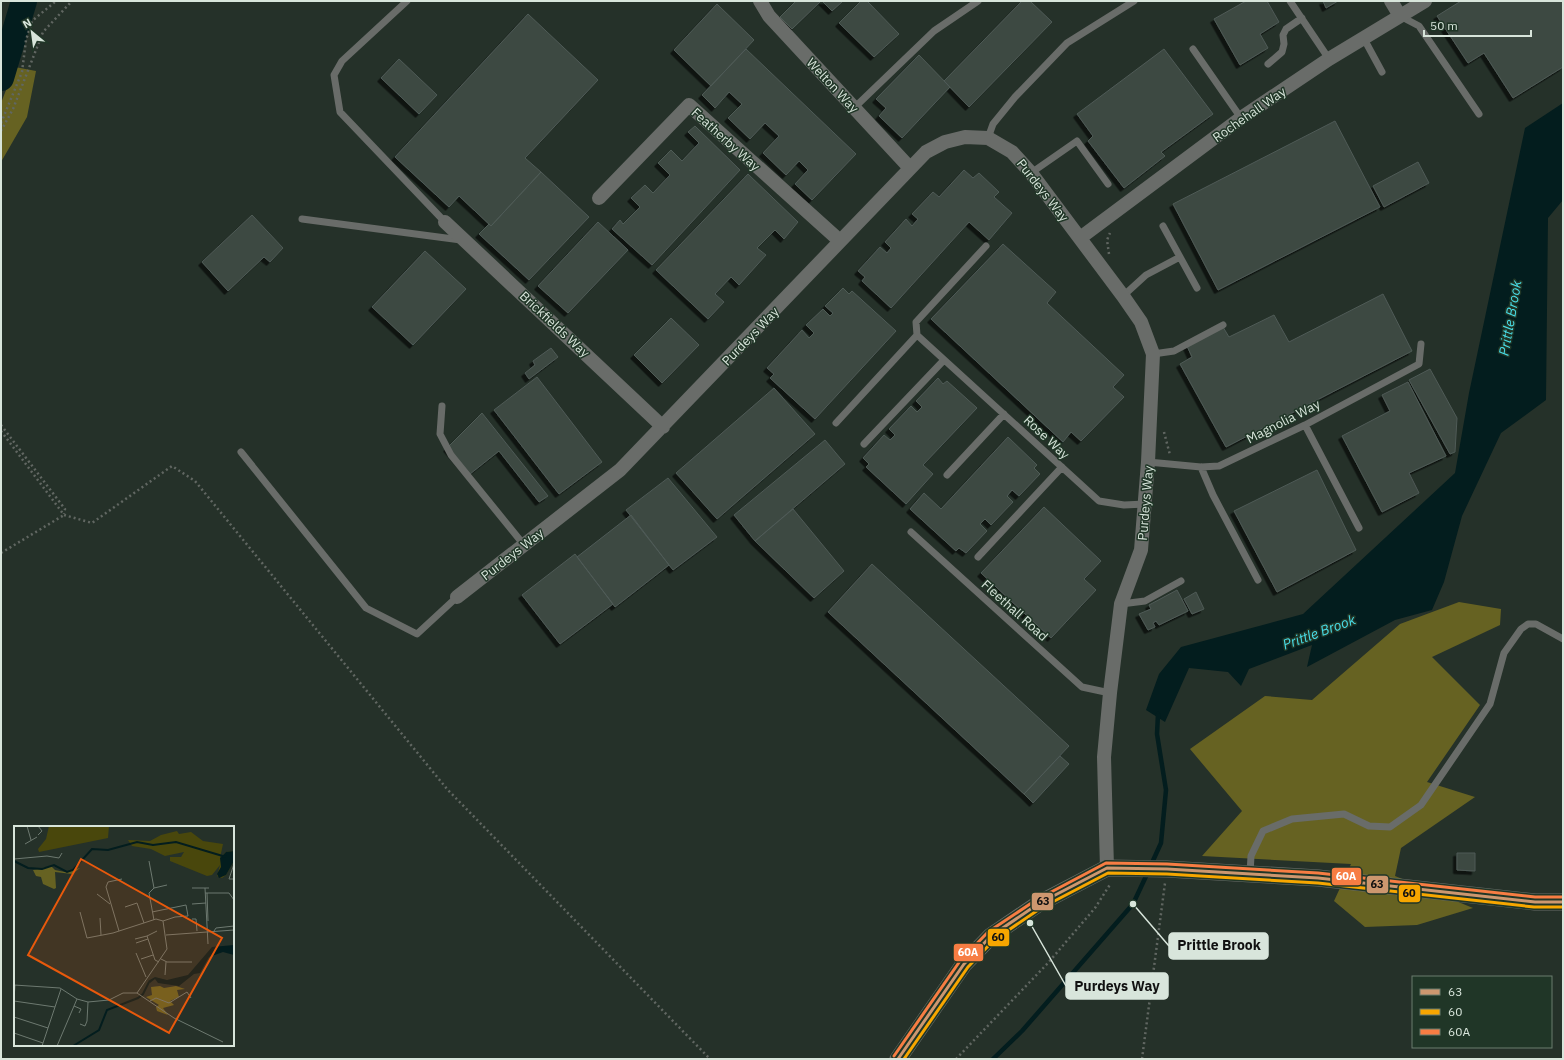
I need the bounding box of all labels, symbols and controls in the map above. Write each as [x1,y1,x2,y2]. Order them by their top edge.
north arrow [12,12,52,52]
scale bar [1424,12,1531,38]
text: N [20,15,34,31]
text: 50 m [1430,18,1458,33]
street label: Welton Way [803,54,863,117]
street label: Rochehall Way [1209,83,1290,146]
street label: Featherby Way [688,104,764,175]
street label: Purdeys Way [1013,155,1073,226]
water label: Prittle Brook [1495,278,1526,357]
street label: Brickfields Way [516,288,594,362]
street label: Purdeys Way [718,303,783,369]
street label: Magnolia Way [1243,395,1323,447]
street label: Rose Way [1020,412,1074,463]
street label: Purdeys Way [1134,464,1157,541]
street label: Purdeys Way [477,524,548,584]
street label: Fleethall Road [978,576,1052,645]
water label: Prittle Brook [1280,610,1359,654]
inset map [14,826,234,1046]
line badge: 60A [1331,867,1362,886]
text: 60A [1336,869,1357,883]
line badge: 63 [1366,875,1389,894]
text: 63 [1370,877,1384,891]
line badge: 60 [1398,884,1421,903]
text: 60 [1402,886,1416,900]
line badge: 63 [1031,892,1054,911]
text: 63 [1036,894,1050,908]
line badge: 60 [987,928,1010,947]
text: 60 [991,930,1005,944]
callout: Prittle Brook [1169,933,1268,959]
text: Prittle Brook [1177,936,1262,954]
line badge: 60A [953,943,984,962]
text: 60A [958,945,979,959]
callout: Purdeys Way [1066,973,1168,999]
legend [1412,976,1552,1048]
text: Purdeys Way [1074,977,1160,995]
text: 63 [1448,984,1462,999]
text: 60 [1448,1004,1462,1019]
text: 60A [1448,1024,1470,1039]

